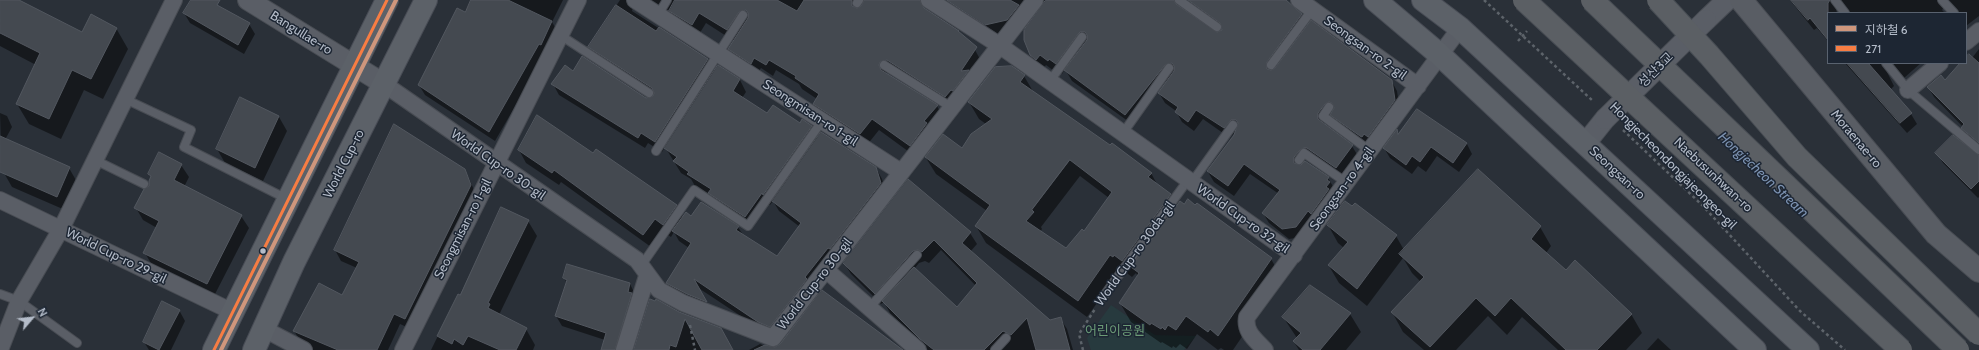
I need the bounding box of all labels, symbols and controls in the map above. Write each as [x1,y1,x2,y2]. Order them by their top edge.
street label: Bangullae-ro [267,8,335,58]
legend [1827,12,1967,64]
street label: Seongsan-ro 2-gil [1321,13,1409,83]
text: 지하철 6 [1865,22,1908,37]
text: 271 [1865,41,1881,56]
street label: 성산3교 [1635,49,1677,91]
street label: Seongmisan-ro 1-gil [760,77,860,149]
street label: Hongjecheondongjajeongeo-gil [1606,99,1740,233]
street label: Moraenae-ro [1827,107,1885,171]
street label: World Cup-ro [320,127,368,201]
street label: World Cup-ro 30-gil [448,127,548,203]
water label: Hongjecheon Stream [1714,129,1812,221]
street label: Naebusunhwan-ro [1670,135,1756,215]
street label: Seongsan-ro [1586,143,1648,203]
street label: Seongsan-ro 4-gil [1307,144,1377,234]
street label: Seongmisan-ro 1-gil [431,176,495,282]
street label: World Cup-ro 32-gil [1194,181,1292,257]
street label: World Cup-ro 30da-gil [1092,199,1178,309]
street label: World Cup-ro 29-gil [63,225,169,287]
street label: World Cup-ro 30-gil [774,235,856,333]
unlabelled marker [258,246,268,256]
north arrow [12,298,52,338]
text: N [35,306,51,319]
park label: 어린이공원 [1085,323,1145,339]

